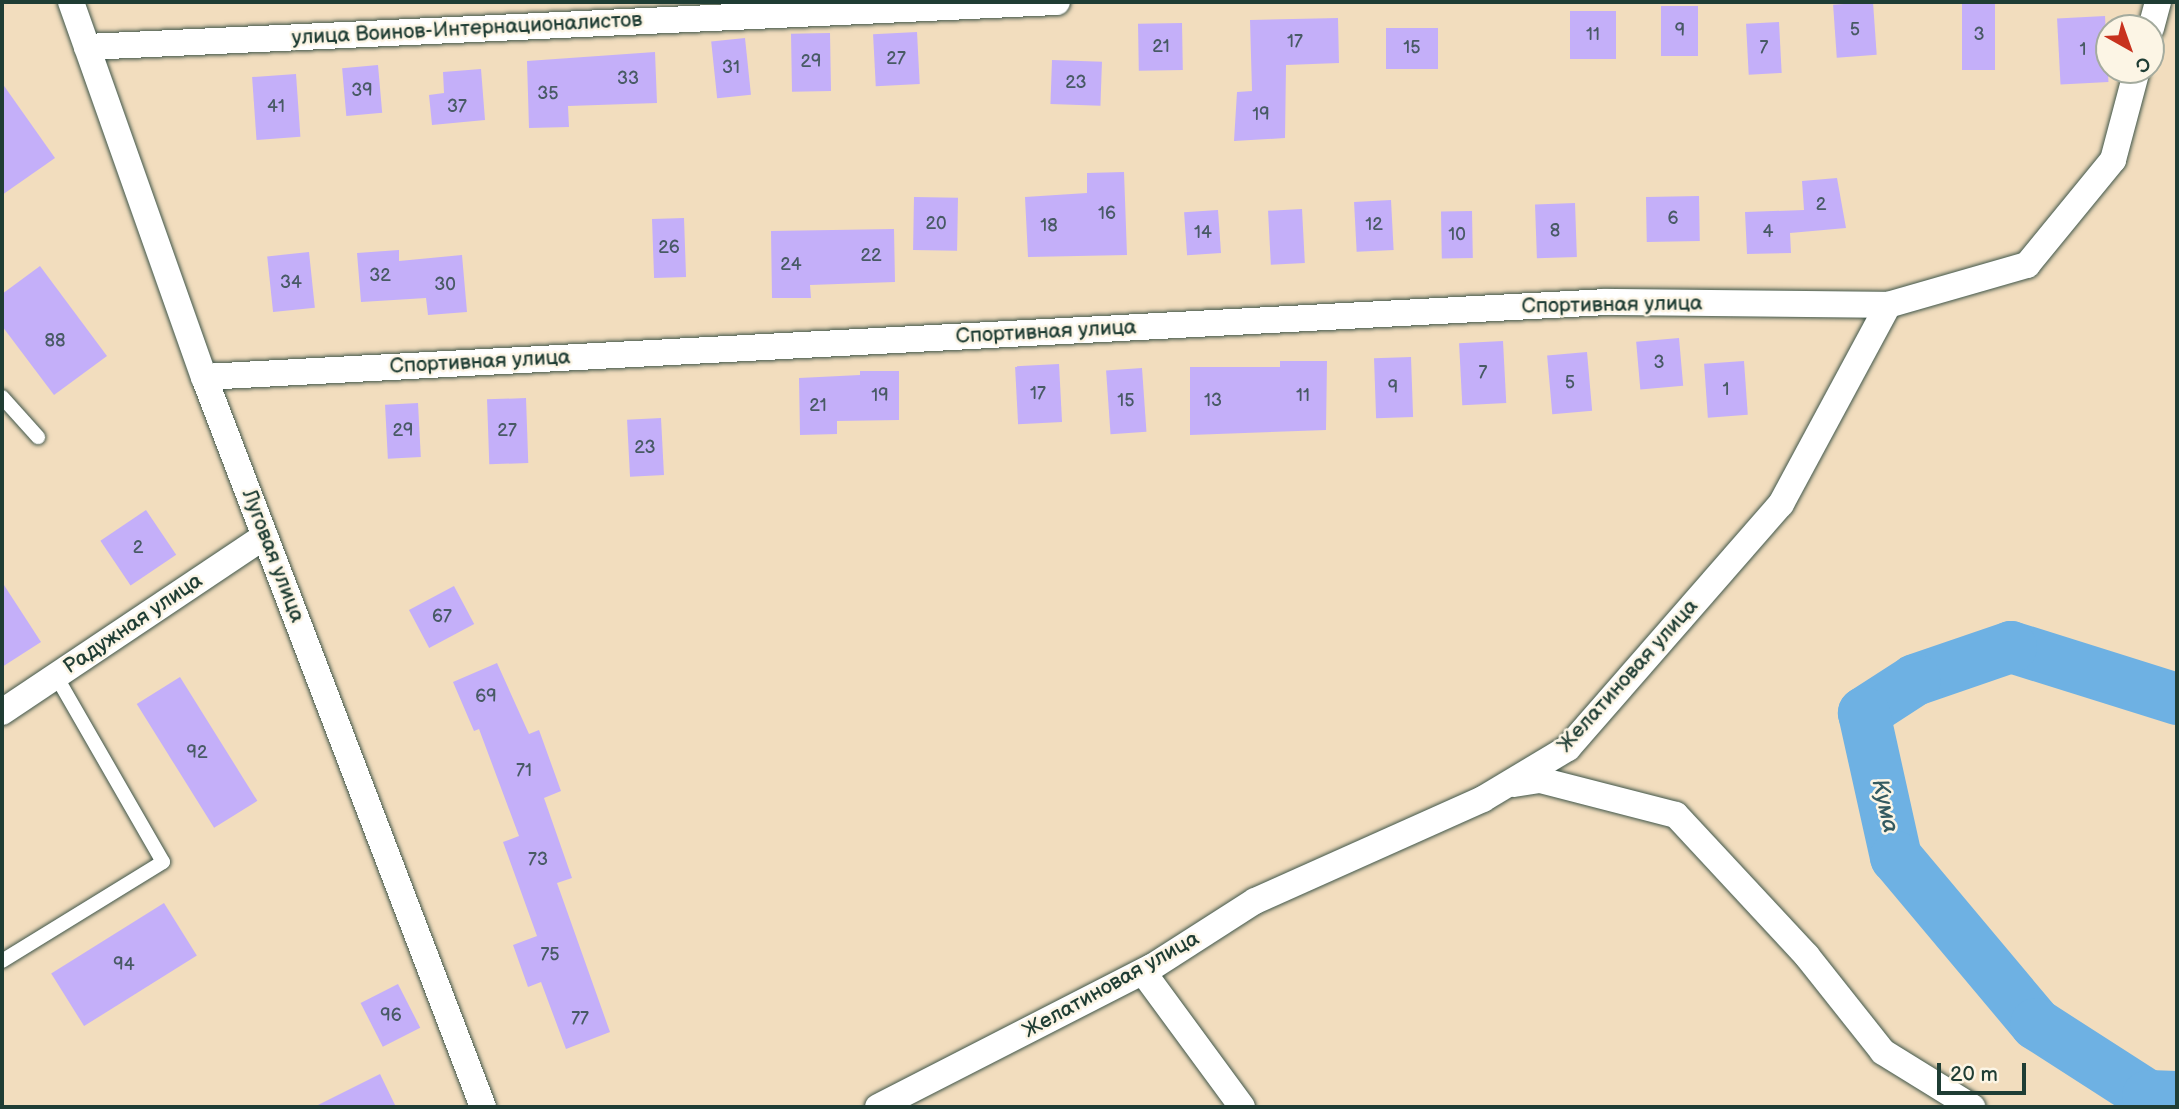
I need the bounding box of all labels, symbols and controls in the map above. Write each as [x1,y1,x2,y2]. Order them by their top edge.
street label: улица Воинов-Интернационалистов [291,7,643,51]
north arrow [2095,14,2165,84]
house number: 5 [1850,19,1860,41]
house number: 9 [1675,20,1685,42]
house number: 11 [1586,24,1600,46]
house number: 3 [1973,24,1985,46]
house number: 17 [1287,31,1303,53]
house number: 21 [1152,36,1170,58]
house number: 15 [1403,37,1421,59]
house number: 7 [1760,37,1768,59]
house number: 1 [2080,39,2086,61]
house number: 27 [886,48,906,70]
house number: 29 [800,51,822,73]
text: С [2130,51,2155,77]
house number: 31 [722,57,740,79]
house number: 33 [617,68,639,90]
house number: 23 [1065,72,1087,94]
house number: 39 [351,80,373,102]
house number: 35 [537,83,559,105]
house number: 41 [267,96,285,118]
house number: 37 [447,96,467,118]
house number: 19 [1252,104,1270,126]
house number: 2 [1816,194,1826,216]
house number: 16 [1098,203,1116,225]
house number: 6 [1668,208,1678,230]
house number: 20 [925,213,947,235]
house number: 12 [1365,214,1383,236]
house number: 18 [1040,215,1058,237]
house number: 8 [1550,220,1560,242]
house number: 4 [1763,221,1773,243]
house number: 14 [1194,222,1212,244]
house number: 10 [1448,224,1466,246]
house number: 26 [658,237,680,259]
house number: 22 [860,245,882,267]
house number: 24 [780,254,802,276]
house number: 32 [369,265,391,287]
house number: 34 [280,272,302,294]
house number: 30 [434,274,456,296]
street label: Спортивная улица [1521,291,1703,319]
street label: Спортивная улица [955,315,1137,349]
house number: 88 [45,330,65,352]
street label: Спортивная улица [389,345,571,379]
house number: 3 [1653,352,1665,374]
house number: 7 [1479,362,1487,384]
house number: 5 [1565,372,1575,394]
house number: 9 [1388,377,1398,399]
house number: 1 [1723,379,1729,401]
house number: 17 [1030,383,1046,405]
house number: 19 [871,385,889,407]
house number: 11 [1296,385,1310,407]
house number: 15 [1117,390,1135,412]
house number: 13 [1204,390,1222,412]
house number: 21 [809,395,827,417]
house number: 29 [392,420,414,442]
house number: 27 [497,420,517,442]
house number: 23 [634,437,656,459]
street label: Луговая улица [236,486,310,626]
house number: 2 [133,537,143,559]
street label: Радужная улица [59,568,207,680]
street label: Желатиновая улица [1553,594,1703,758]
house number: 67 [432,606,452,628]
house number: 69 [475,686,497,708]
house number: 92 [186,742,208,764]
house number: 71 [516,760,532,782]
water label: Кума [1865,776,1905,836]
house number: 73 [528,849,548,871]
street label: Желатиновая улица [1018,926,1204,1044]
house number: 75 [540,944,560,966]
house number: 94 [113,954,135,976]
house number: 96 [380,1005,402,1027]
house number: 77 [571,1008,589,1030]
scale bar [1941,1050,2030,1094]
text: 20 m [1950,1062,1998,1087]

